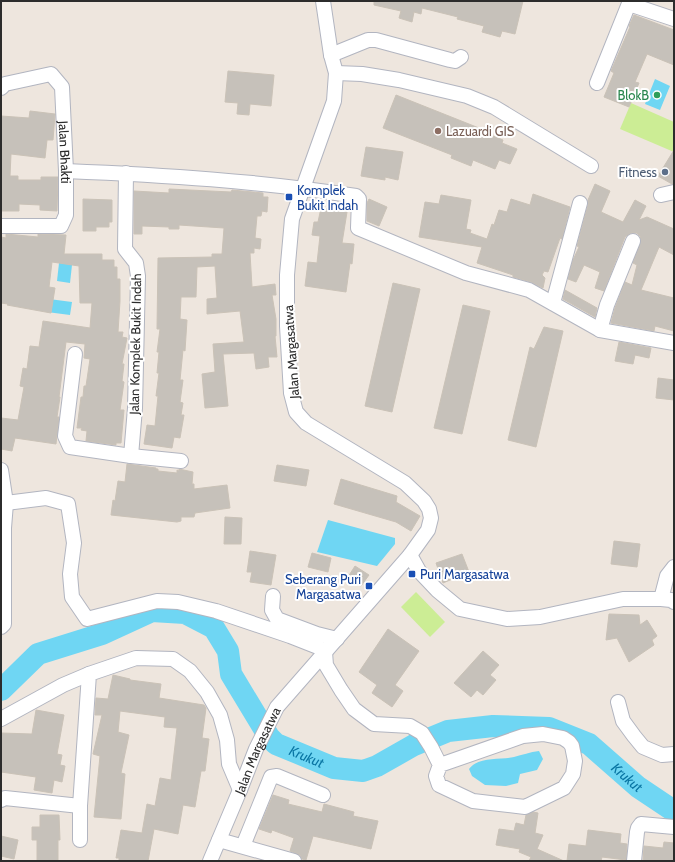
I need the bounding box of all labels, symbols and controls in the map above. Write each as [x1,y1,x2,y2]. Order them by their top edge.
place label: BlokB [618,87,649,103]
marker: BlokB [652,90,662,100]
street label: Jalan Bhakti [56,119,74,184]
place label: Lazuardi GIS [446,123,515,139]
marker: Lazuardi GIS [433,126,443,136]
place label: Fitness [618,164,658,180]
marker: Fitness [660,167,670,177]
place label: Komplek Bukit Indah [297,182,358,213]
marker: Komplek Bukit Indah [284,192,294,202]
street label: Jalan Komplek Bukit Indah [126,273,144,416]
street label: Jalan Margasatwa [280,304,302,400]
place label: Puri Margasatwa [420,566,510,582]
marker: Puri Margasatwa [407,569,417,579]
place label: Seberang Puri Margasatwa [285,571,362,602]
marker: Seberang Puri Margasatwa [364,581,374,591]
street label: Jalan Margasatwa [231,704,284,798]
water label: Krukut [286,741,327,772]
water label: Krukut [607,759,646,797]

